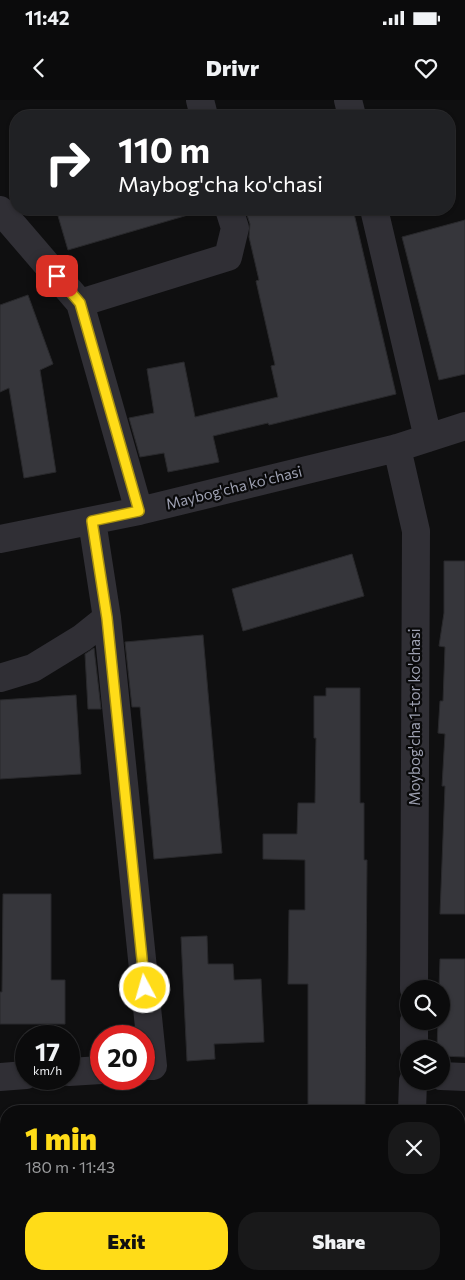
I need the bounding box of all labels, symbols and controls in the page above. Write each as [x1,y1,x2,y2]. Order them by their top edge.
text: 11:42 [25,6,70,29]
icon: back [25,54,53,82]
text: Drivr [206,54,259,81]
icon: heart [412,54,440,82]
text: 110 m [118,127,210,170]
icon: right [35,130,100,195]
text: Maybog'cha ko'chasi [118,170,323,197]
pin [36,255,78,297]
icon: arrive [43,262,71,290]
street label: Maybog'cha ko'chasi [164,461,304,513]
street label: Moybog'cha 1-tor ko'chasi [405,628,423,806]
position arrow [118,961,170,1013]
map controls [400,980,450,1090]
button: search [400,980,450,1030]
speed limit sign: 20 [90,1025,155,1090]
text: 17 [35,1036,60,1066]
button: layers [400,1040,450,1090]
text: km/h [33,1063,62,1077]
text: 1 min [25,1119,97,1156]
button: close [388,1122,440,1174]
text: 180 m · 11:43 [25,1157,115,1176]
button: Exit [25,1212,228,1270]
button: Share [238,1212,440,1270]

